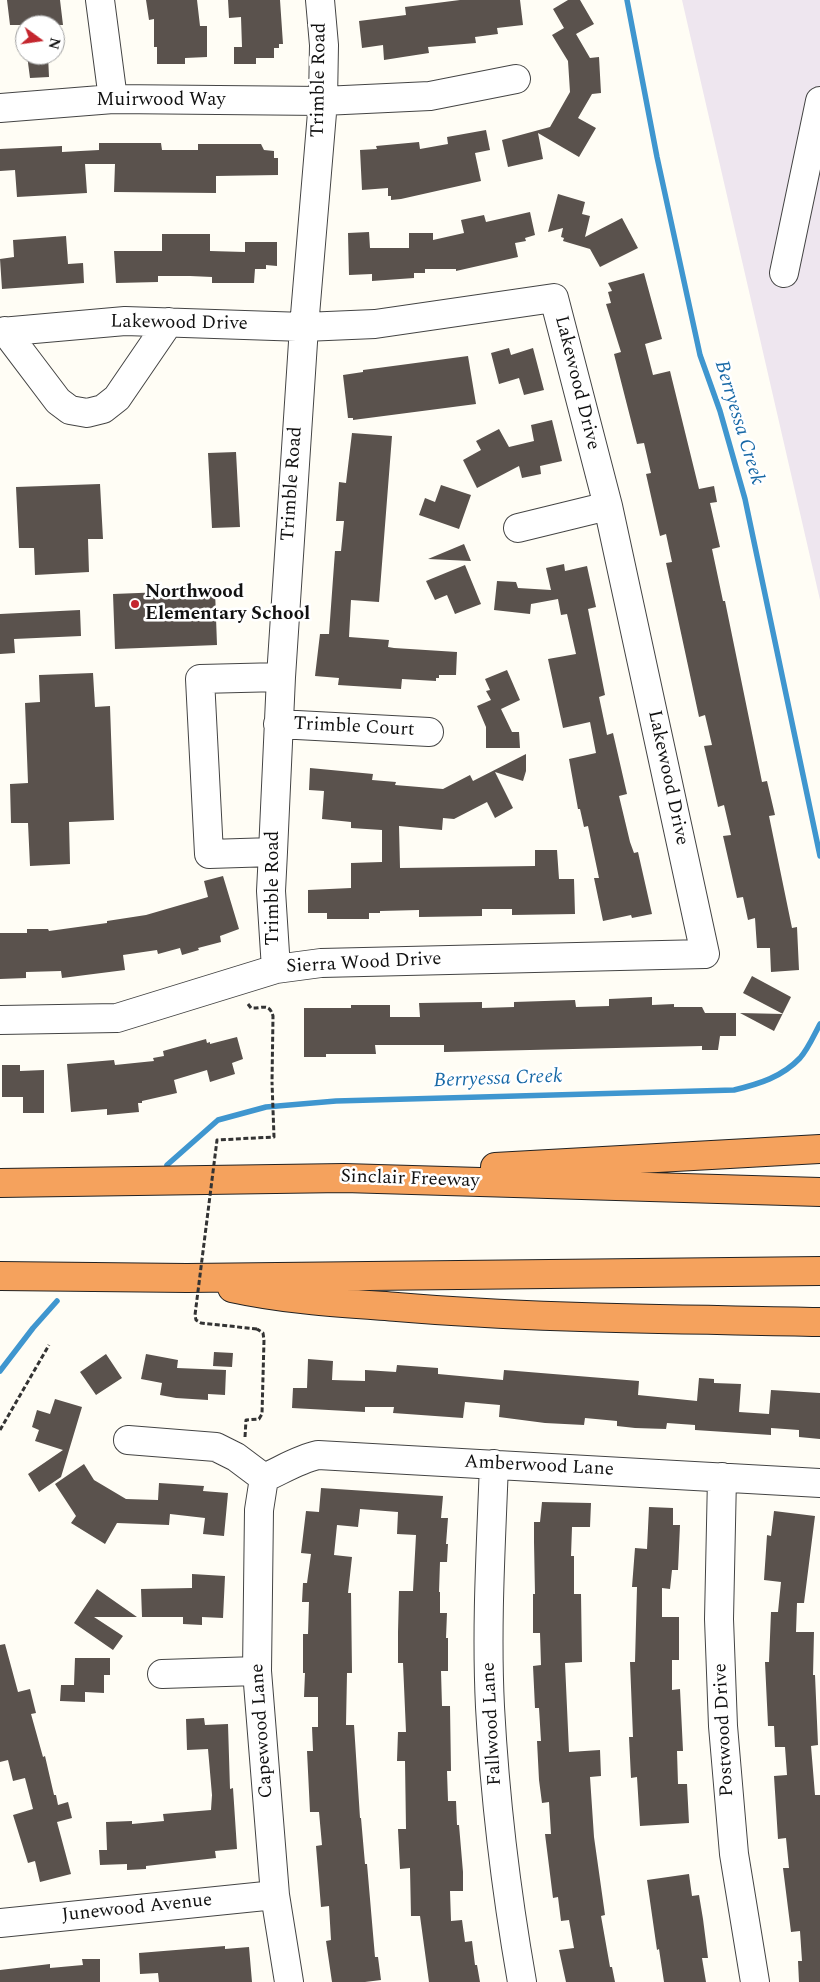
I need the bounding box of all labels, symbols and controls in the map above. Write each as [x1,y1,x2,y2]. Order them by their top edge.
north arrow [15,15,65,65]
street label: Trimble Road [308,22,332,138]
text: N [42,35,66,52]
street label: Muirwood Way [96,90,226,112]
street label: Lakewood Drive [110,311,248,337]
street label: Lakewood Drive [548,314,604,452]
water label: Berryessa Creek [708,358,768,488]
street label: Trimble Road [278,426,308,542]
place label: Northwood Elementary School [145,582,310,626]
marker: Northwood Elementary School [129,598,141,610]
street label: Lakewood Drive [642,708,692,848]
street label: Trimble Court [293,713,415,743]
street label: Trimble Road [263,831,285,945]
street label: Sierra Wood Drive [286,949,442,979]
water label: Berryessa Creek [433,1066,563,1094]
street label: Sinclair Freeway [340,1166,480,1194]
street label: Amberwood Lane [464,1452,614,1482]
street label: Fallwood Lane [478,1662,508,1786]
street label: Capewood Lane [247,1663,279,1799]
street label: Postwood Drive [710,1663,740,1797]
street label: Junewood Avenue [61,1890,213,1928]

